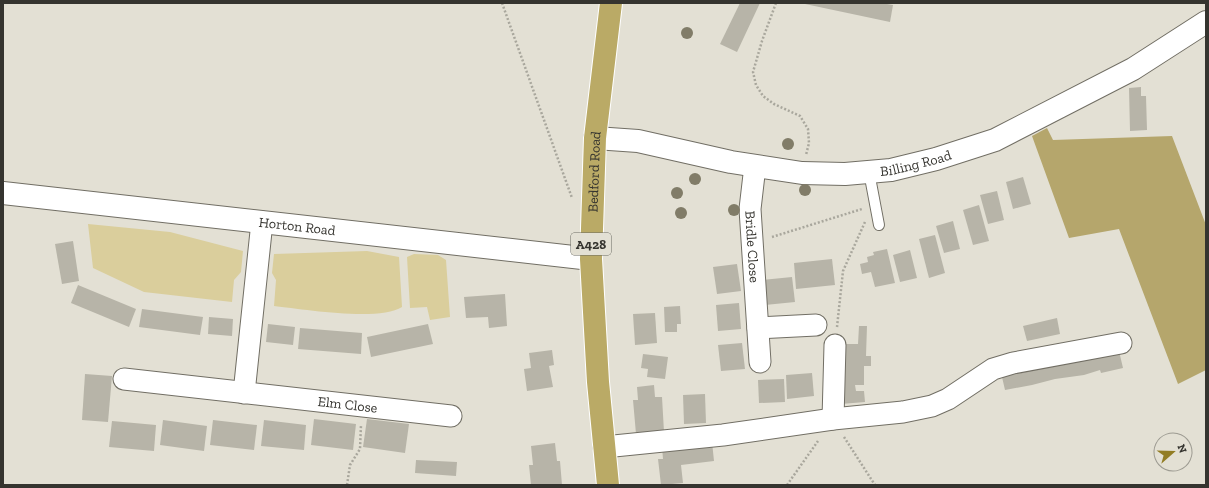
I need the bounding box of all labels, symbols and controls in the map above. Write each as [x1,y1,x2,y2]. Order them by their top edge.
street label: Bedford Road [584,130,604,213]
street label: Billing Road [879,146,954,179]
street label: Bridle Close [742,210,763,284]
street label: Horton Road [258,213,337,239]
road number: A428 [571,233,611,255]
street label: Elm Close [317,392,379,416]
north arrow [1153,432,1193,472]
text: N [1174,443,1190,455]

